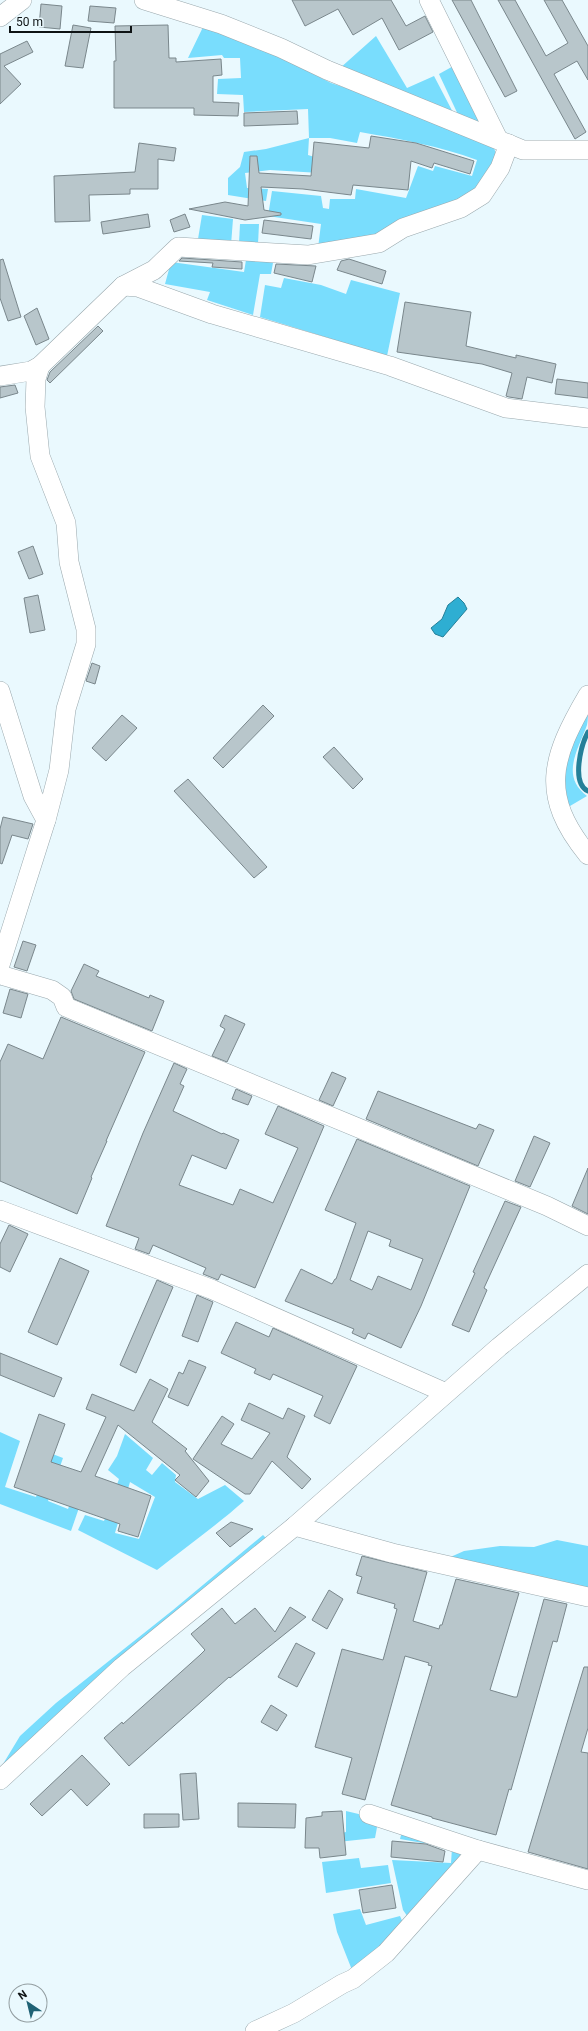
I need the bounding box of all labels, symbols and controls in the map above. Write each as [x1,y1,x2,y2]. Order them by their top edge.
scale bar [10,8,131,34]
text: 50 m [16,15,43,29]
north arrow [8,1983,48,2023]
text: N [16,1988,30,2003]

